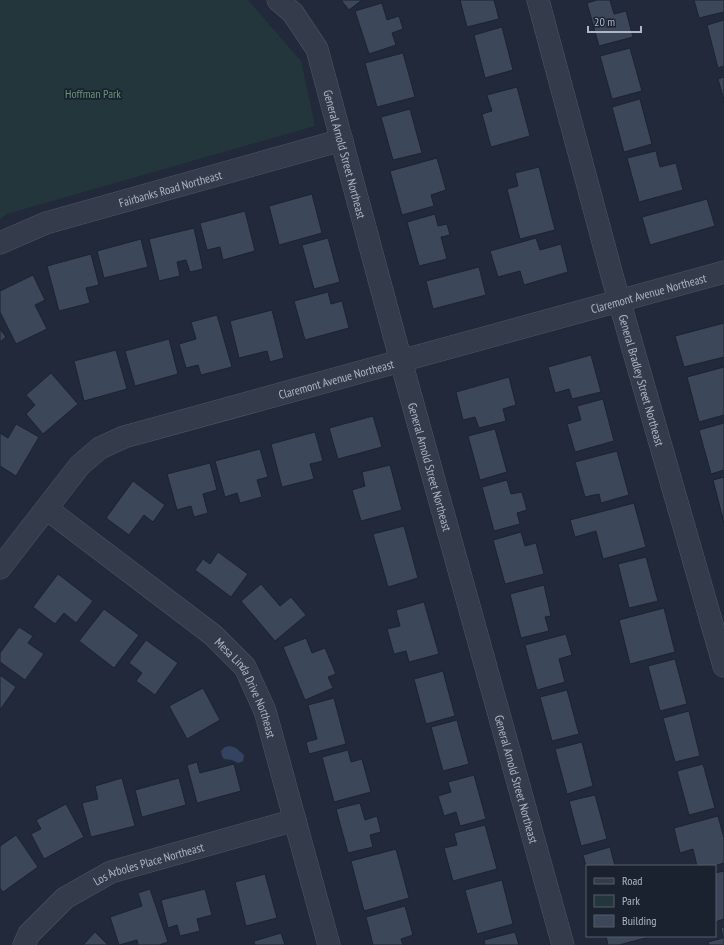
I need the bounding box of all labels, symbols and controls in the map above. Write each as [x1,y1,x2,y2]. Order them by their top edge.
scale bar [588,8,641,34]
text: 20 m [594,14,615,29]
park label: Hoffman Park [65,86,121,101]
street label: General Arnold Street Northeast [321,88,370,221]
street label: Fairbanks Road Northeast [117,166,224,210]
street label: Claremont Avenue Northeast [589,270,709,316]
street label: General Bradley Street Northeast [616,312,668,448]
street label: Claremont Avenue Northeast [277,355,396,402]
street label: General Arnold Street Northeast [405,401,455,533]
street label: Mesa Linda Drive Northeast [212,634,280,740]
street label: General Arnold Street Northeast [492,713,542,846]
street label: Los Arboles Place Northeast [90,839,206,888]
legend [586,865,716,937]
text: Road [622,873,642,888]
text: Park [622,893,640,908]
text: Building [622,913,657,928]

